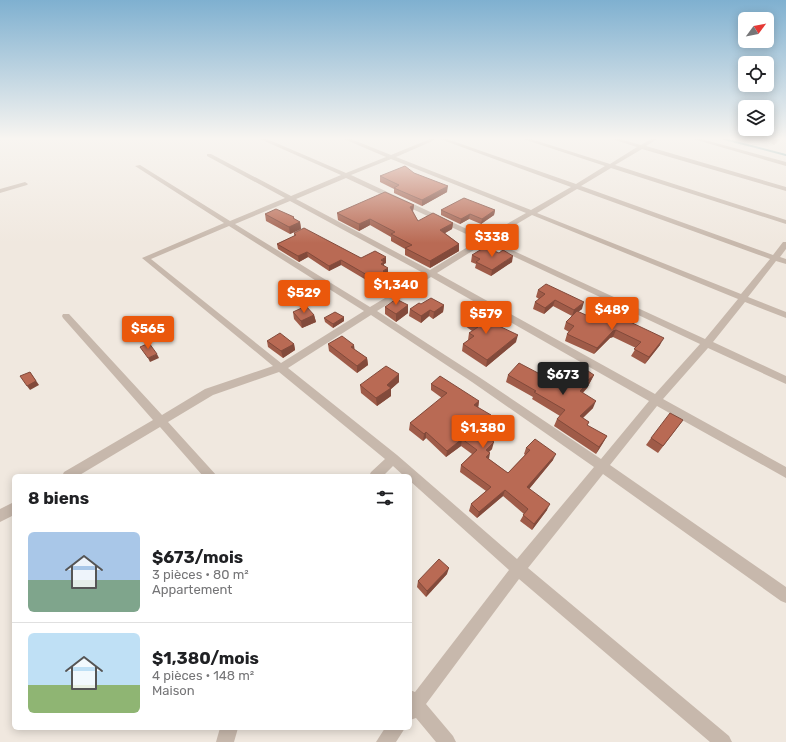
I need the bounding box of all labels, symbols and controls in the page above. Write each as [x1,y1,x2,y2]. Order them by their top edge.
north arrow [738,12,774,48]
map controls [738,12,774,136]
button: locate [738,56,774,92]
button: layers [738,100,774,136]
pin: $338 [468,224,516,258]
text: $338 [475,229,509,244]
pin: $1,340 [363,272,429,306]
text: $1,340 [373,277,419,292]
pin: $529 [280,280,328,314]
text: $529 [287,285,321,300]
pin: $489 [588,297,636,331]
pin: $579 [462,301,510,335]
text: $489 [595,302,629,317]
text: $579 [470,306,502,321]
pin: $565 [124,316,172,350]
text: $565 [131,321,165,336]
pin: $673 [539,362,587,396]
text: $673 [547,367,579,382]
pin: $1,380 [450,415,516,449]
text: $1,380 [461,420,505,435]
icon: filters [374,487,396,509]
text: 8 biens [28,488,89,508]
text: $673/mois [152,547,243,567]
icon: home [60,548,108,596]
text: 3 pièces · 80 m² [152,567,249,582]
text: Appartement [152,582,232,597]
text: $1,380/mois [152,648,259,668]
icon: home [60,649,108,697]
text: 4 pièces · 148 m² [152,668,254,683]
text: Maison [152,683,195,698]

